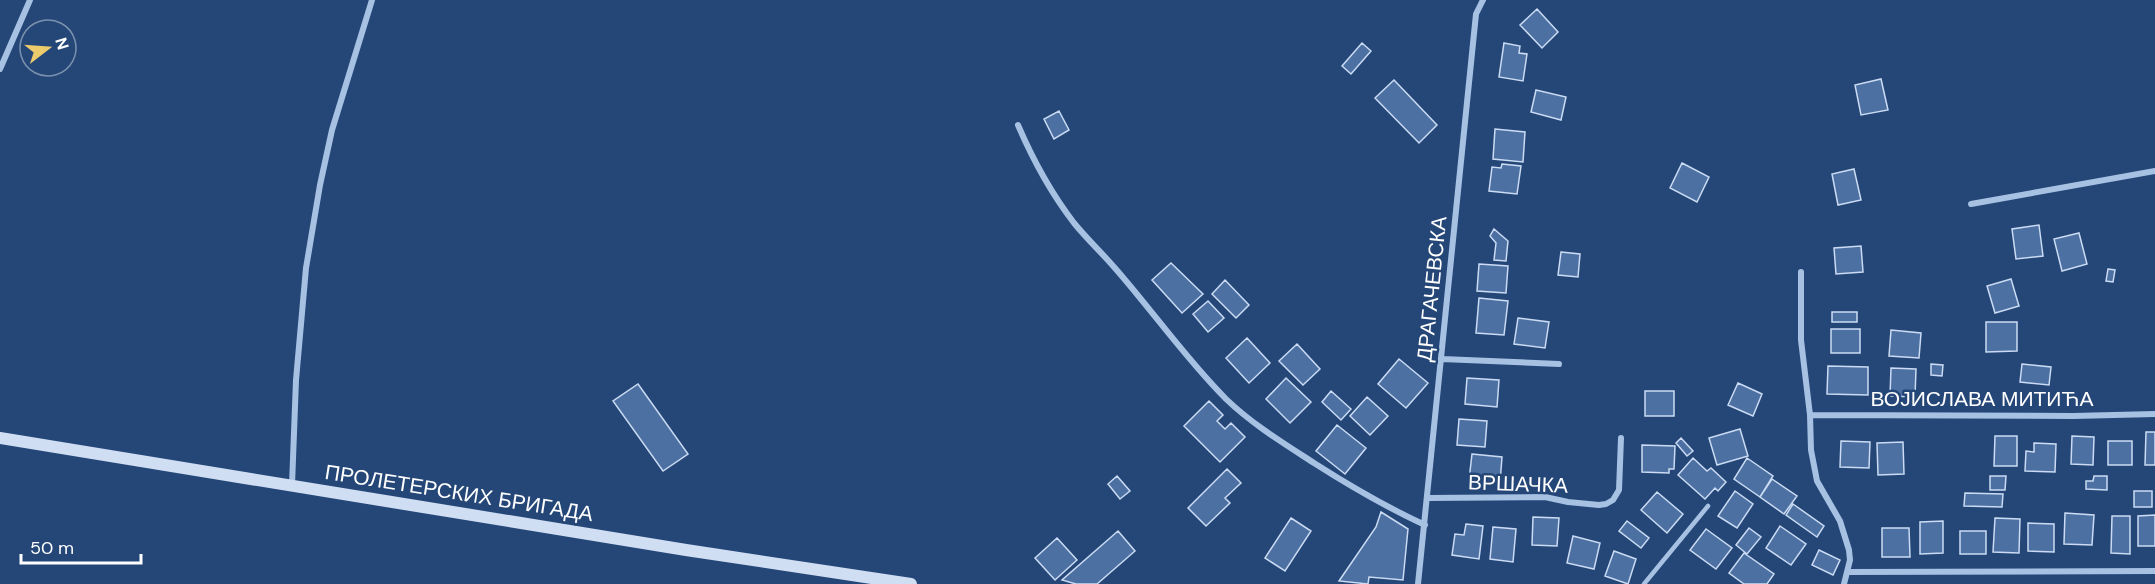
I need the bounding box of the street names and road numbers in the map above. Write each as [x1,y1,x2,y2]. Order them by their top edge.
street label: ДРАГАЧЕВСКА [1410,215,1454,363]
street label: ВОЈИСЛАВА МИТИЋА [1871,385,2093,413]
street label: ПРОЛЕТЕРСКИХ БРИГАДА [323,458,595,528]
street label: ВРШАЧКА [1468,468,1568,500]

